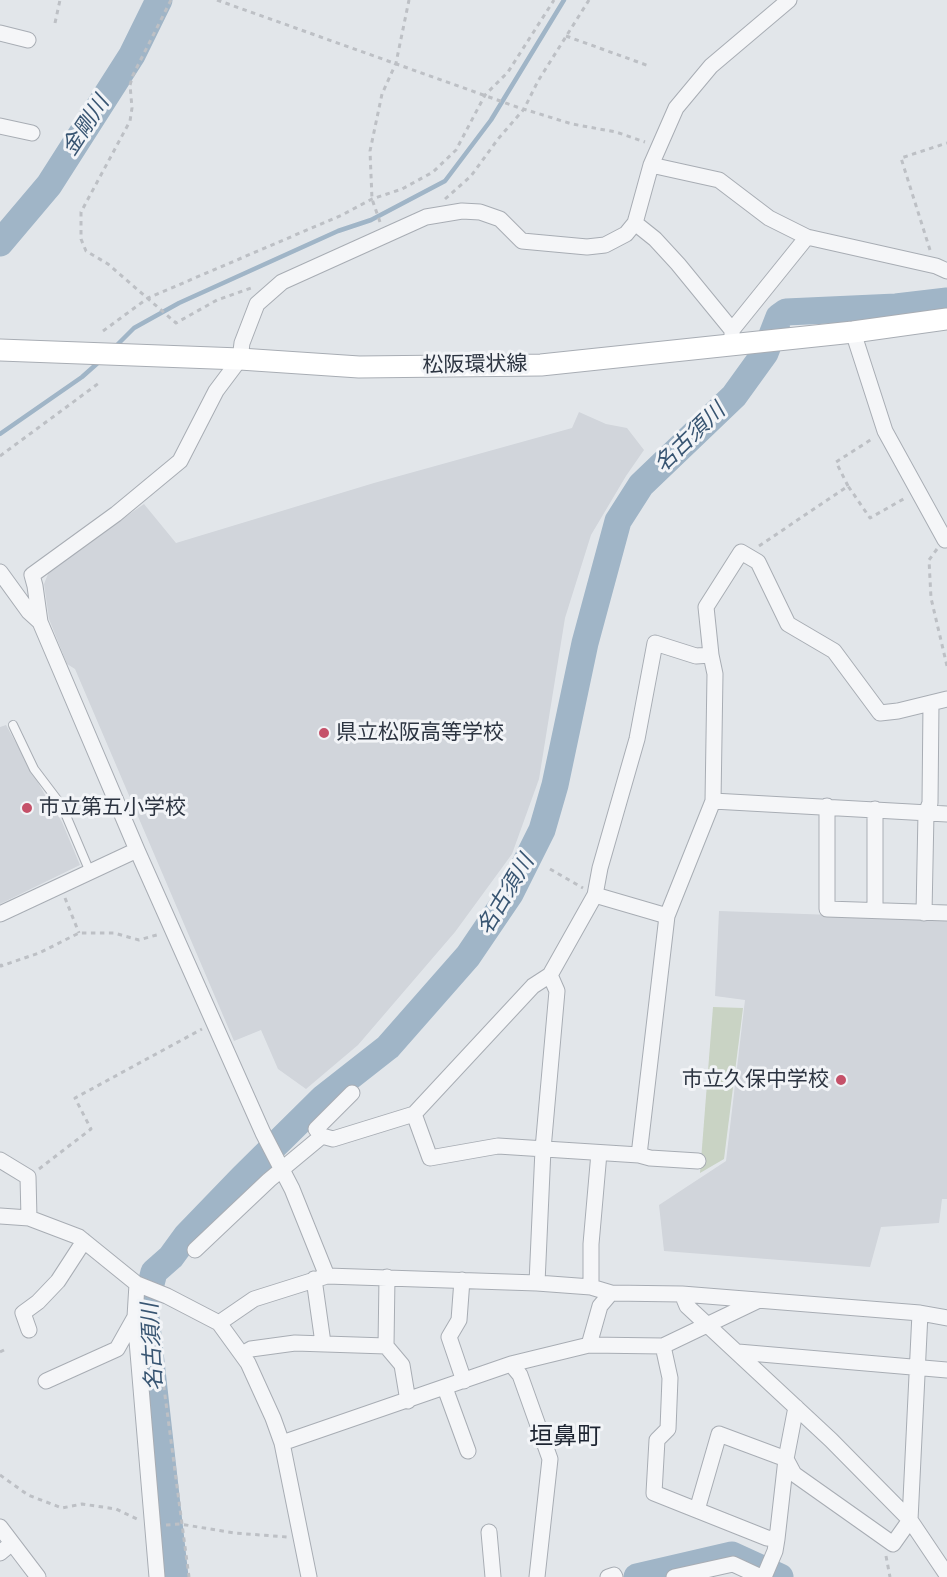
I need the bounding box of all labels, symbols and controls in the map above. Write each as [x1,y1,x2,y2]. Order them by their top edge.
water label: 金剛川 [57,91,115,161]
street label: 松阪環状線 [422,351,528,379]
water label: 名古須川 [649,398,731,478]
place label: 県立松阪高等学校 [336,720,504,746]
marker: 県立松阪高等学校 [317,726,331,740]
place label: 市立第五小学校 [39,795,186,821]
marker: 市立第五小学校 [20,801,34,815]
water label: 名古須川 [472,850,540,940]
place label: 市立久保中学校 [682,1067,829,1093]
marker: 市立久保中学校 [834,1073,848,1087]
water label: 名古須川 [138,1302,168,1392]
district label: 垣鼻町 [529,1423,601,1451]

